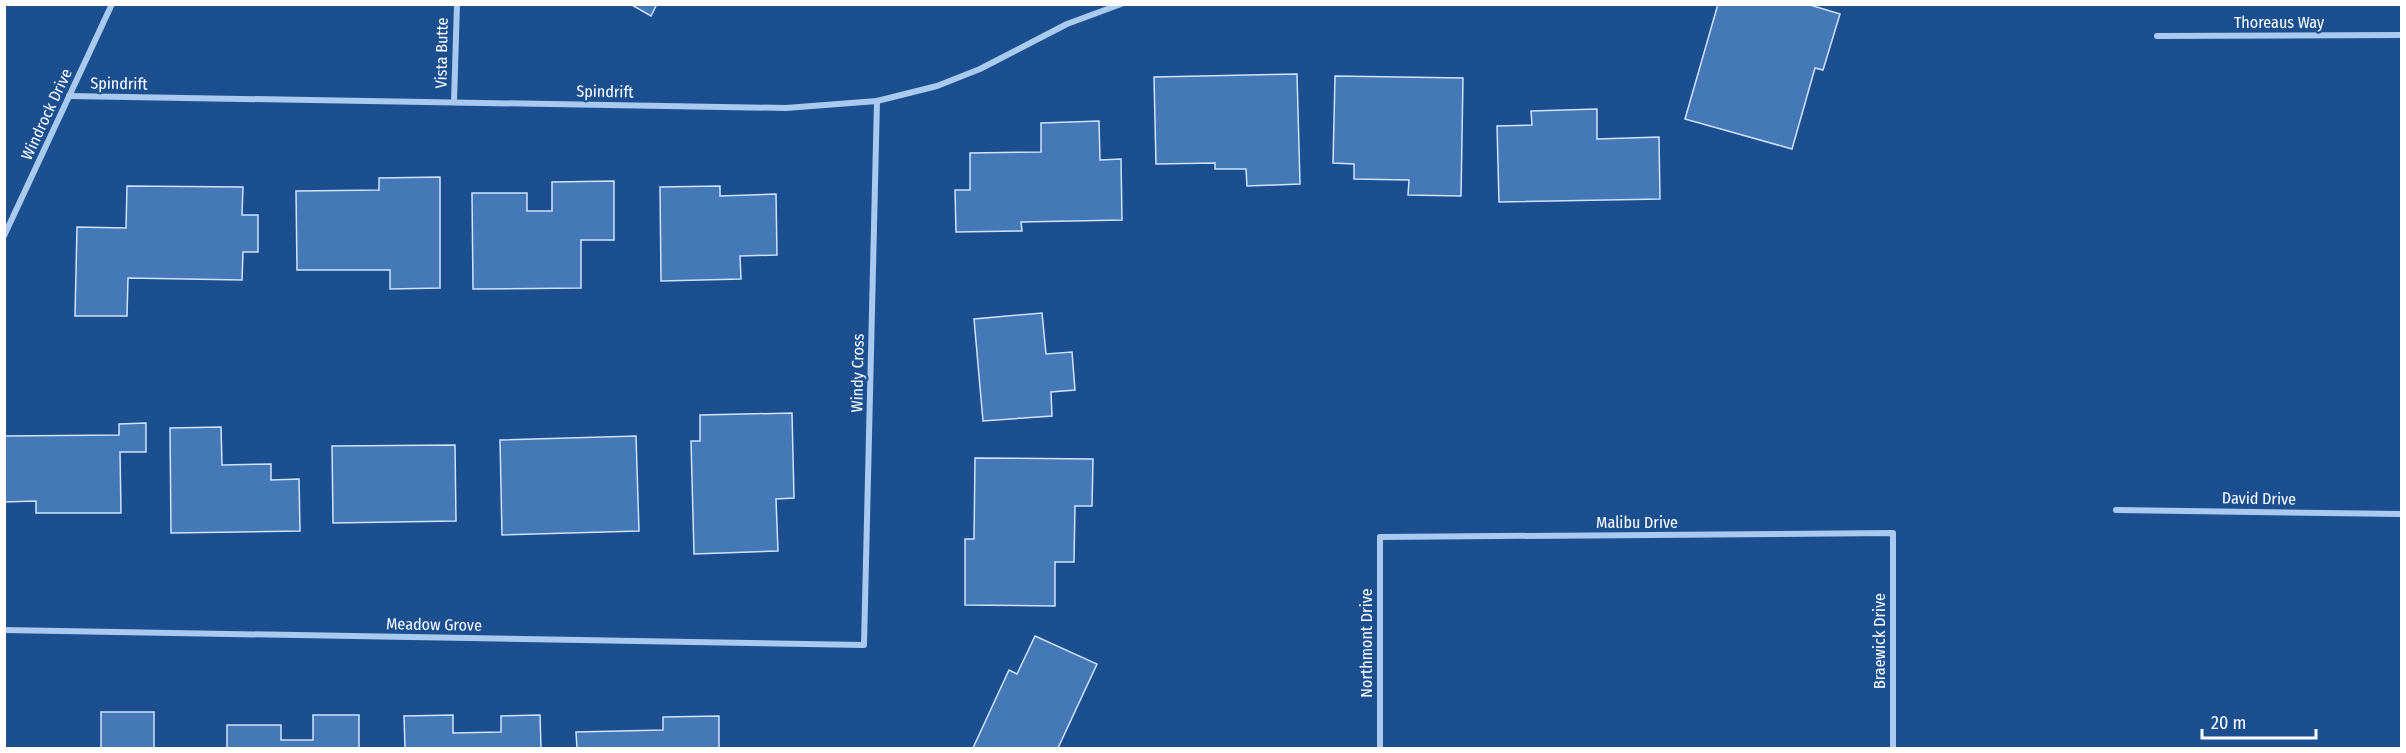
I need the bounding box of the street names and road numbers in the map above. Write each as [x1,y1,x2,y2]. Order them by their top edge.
street label: Thoreaus Way [2234,13,2325,32]
street label: Vista Butte [431,17,452,89]
street label: Windrock Drive [17,65,76,163]
street label: Spindrift [90,74,149,94]
street label: Spindrift [576,82,635,102]
street label: Windy Cross [847,333,868,413]
street label: David Drive [2222,488,2296,509]
street label: Malibu Drive [1596,513,1678,532]
street label: Northmont Drive [1357,588,1376,698]
street label: Braewick Drive [1870,593,1889,689]
street label: Meadow Grove [386,614,482,635]

